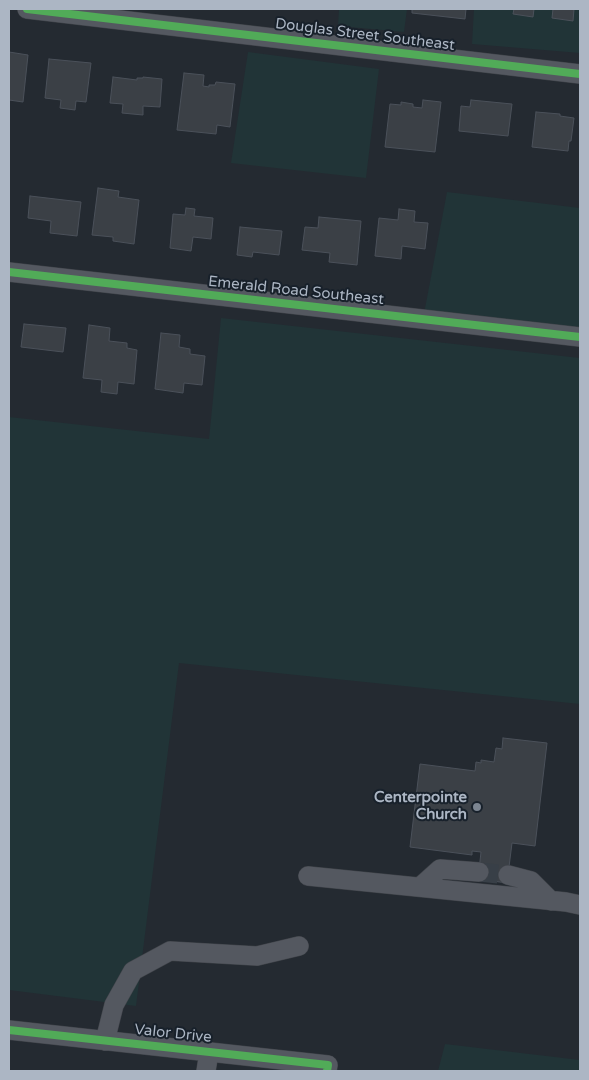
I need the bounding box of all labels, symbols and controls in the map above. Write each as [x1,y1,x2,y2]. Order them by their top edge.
street label: Douglas Street Southeast [274,15,456,55]
street label: Emerald Road Southeast [207,273,385,309]
place label: Centerpointe Church [374,789,467,824]
marker: Centerpointe Church [471,801,483,813]
street label: Valor Drive [134,1021,212,1047]

